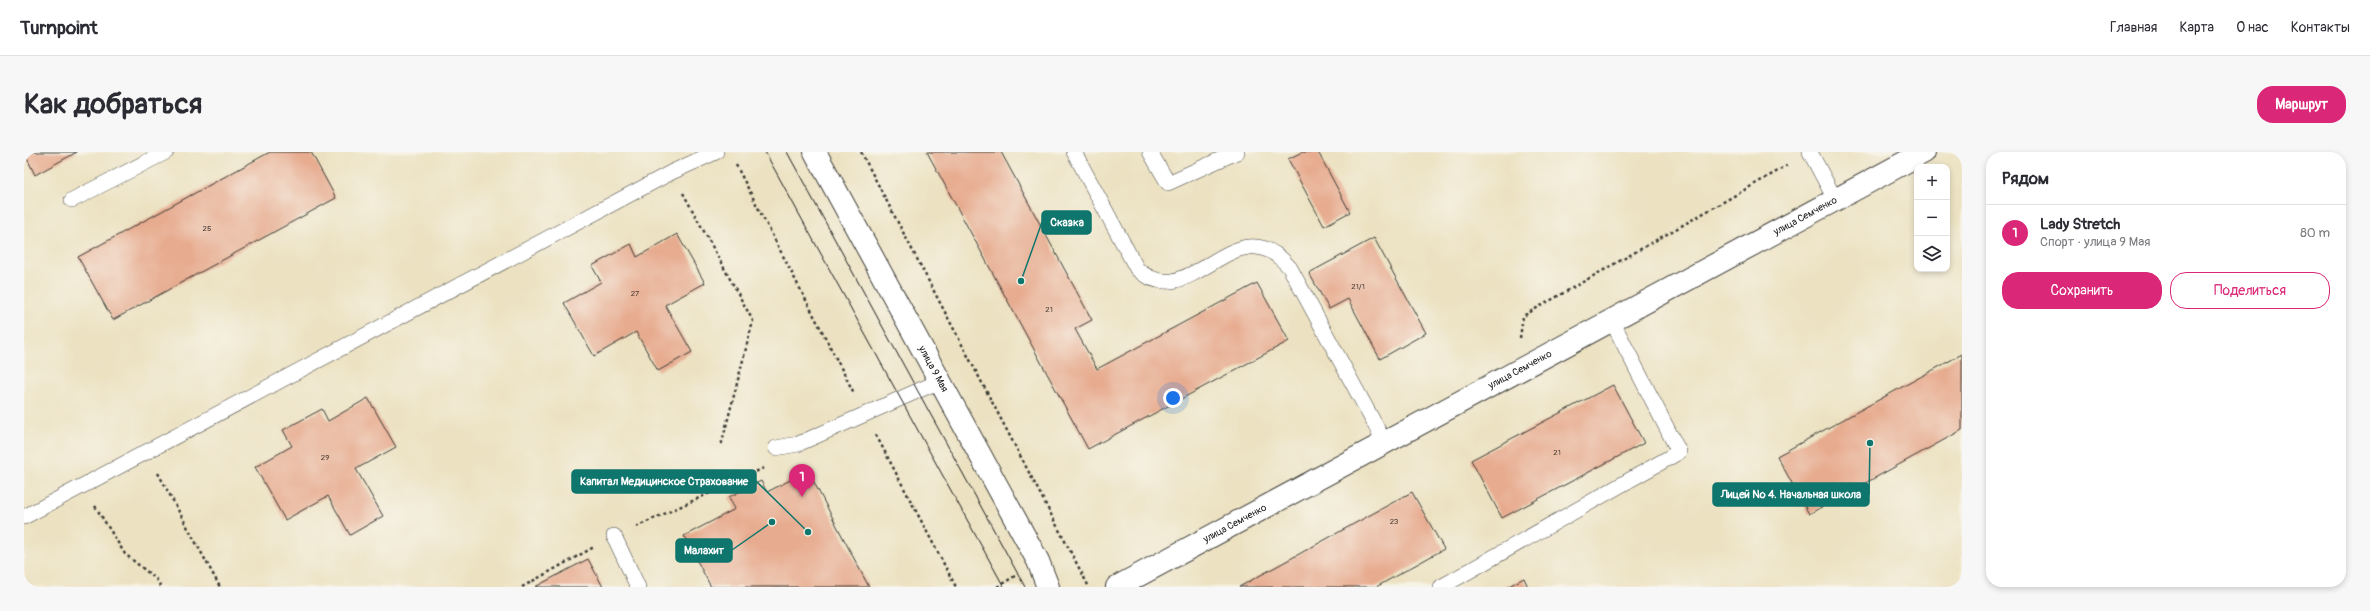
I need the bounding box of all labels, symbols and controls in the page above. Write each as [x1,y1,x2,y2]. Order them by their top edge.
text: Turnpoint [20,16,98,40]
text: Главная [2110,19,2157,36]
text: Карта [2179,19,2214,36]
text: О нас [2236,19,2269,36]
text: Контакты [2291,19,2350,36]
button: Маршрут [2257,86,2346,123]
text: Как добраться [24,87,202,122]
map controls [1914,164,1950,272]
button: + [1914,164,1950,200]
text: Рядом [2002,168,2049,189]
street label: улица Семченко [1771,194,1840,238]
button: − [1914,200,1950,236]
callout: Сказка [1042,211,1091,234]
text: Lady Stretch [2040,215,2120,234]
text: Сказка [1050,216,1084,229]
house number: 25 [203,224,211,233]
text: 1 [2012,225,2018,241]
text: 80 m [2300,225,2330,241]
text: Спорт · улица 9 Мая [2040,234,2150,250]
button: layers [1914,236,1950,272]
button: Сохранить [2002,272,2162,309]
button: Поделиться [2170,272,2330,309]
house number: 21/1 [1351,282,1365,291]
house number: 27 [631,289,640,298]
house number: 21 [1045,305,1053,314]
street label: улица 9 Мая [915,343,951,394]
street label: улица Семченко [1485,347,1555,392]
your location [1163,388,1183,408]
house number: 21 [1553,448,1561,457]
house number: 29 [321,453,329,462]
pin: 1 [789,464,815,497]
callout: Капитал Медицинское Страхование [572,470,756,493]
text: Капитал Медицинское Страхование [580,475,749,488]
callout: Лицей № 4. Начальная школа [1713,483,1869,506]
text: Лицей № 4. Начальная школа [1720,488,1861,501]
street label: улица Семченко [1200,501,1269,546]
house number: 23 [1390,517,1399,526]
callout: Малахит [676,539,732,562]
text: Малахит [684,544,724,557]

